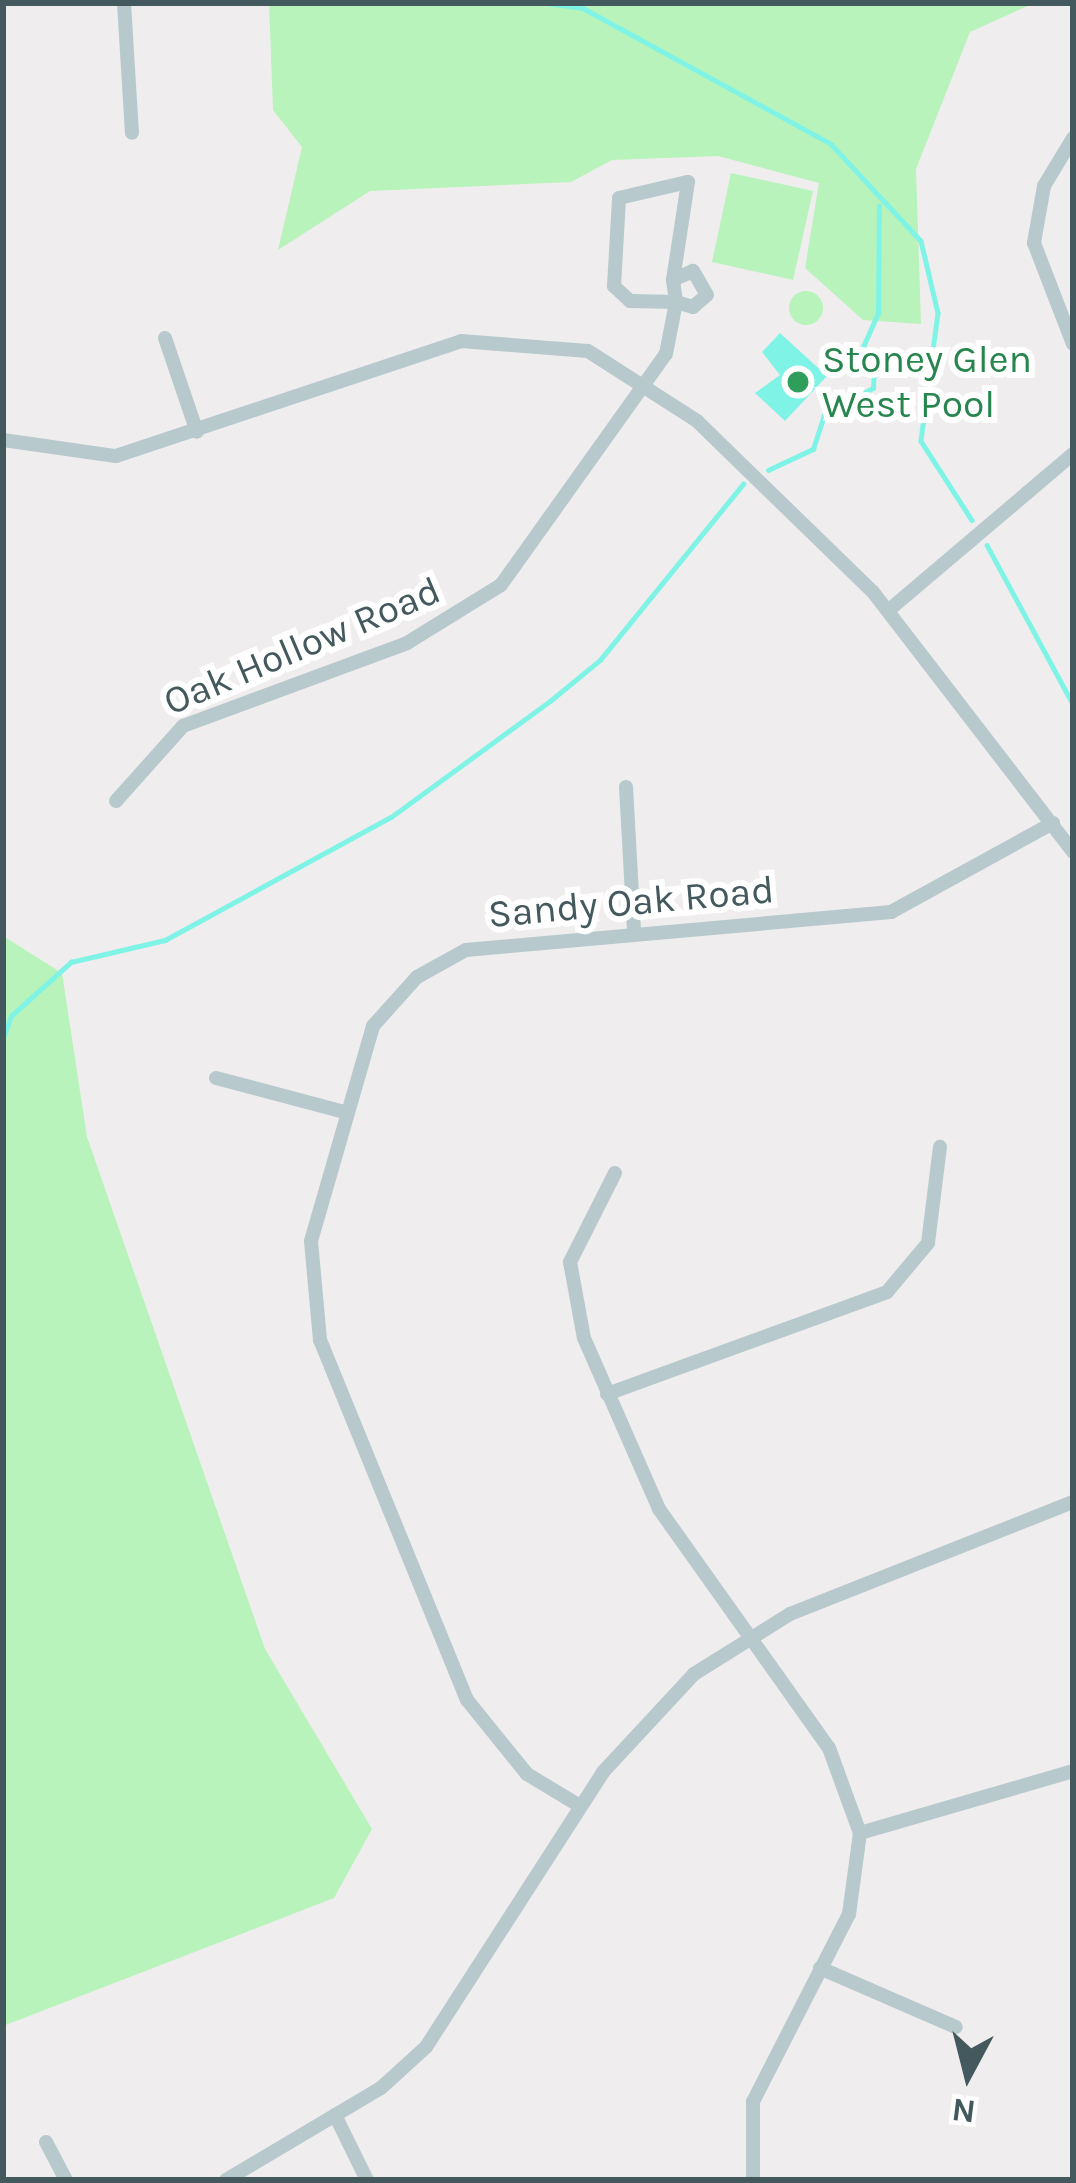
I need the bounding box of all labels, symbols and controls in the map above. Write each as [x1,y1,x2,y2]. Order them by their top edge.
place label: Stoney Glen West Pool [822,337,1032,428]
marker: Stoney Glen West Pool [785,369,811,395]
street label: Oak Hollow Road [157,567,447,725]
street label: Sandy Oak Road [486,866,776,938]
north arrow [908,2015,1028,2135]
text: N [950,2090,978,2131]

